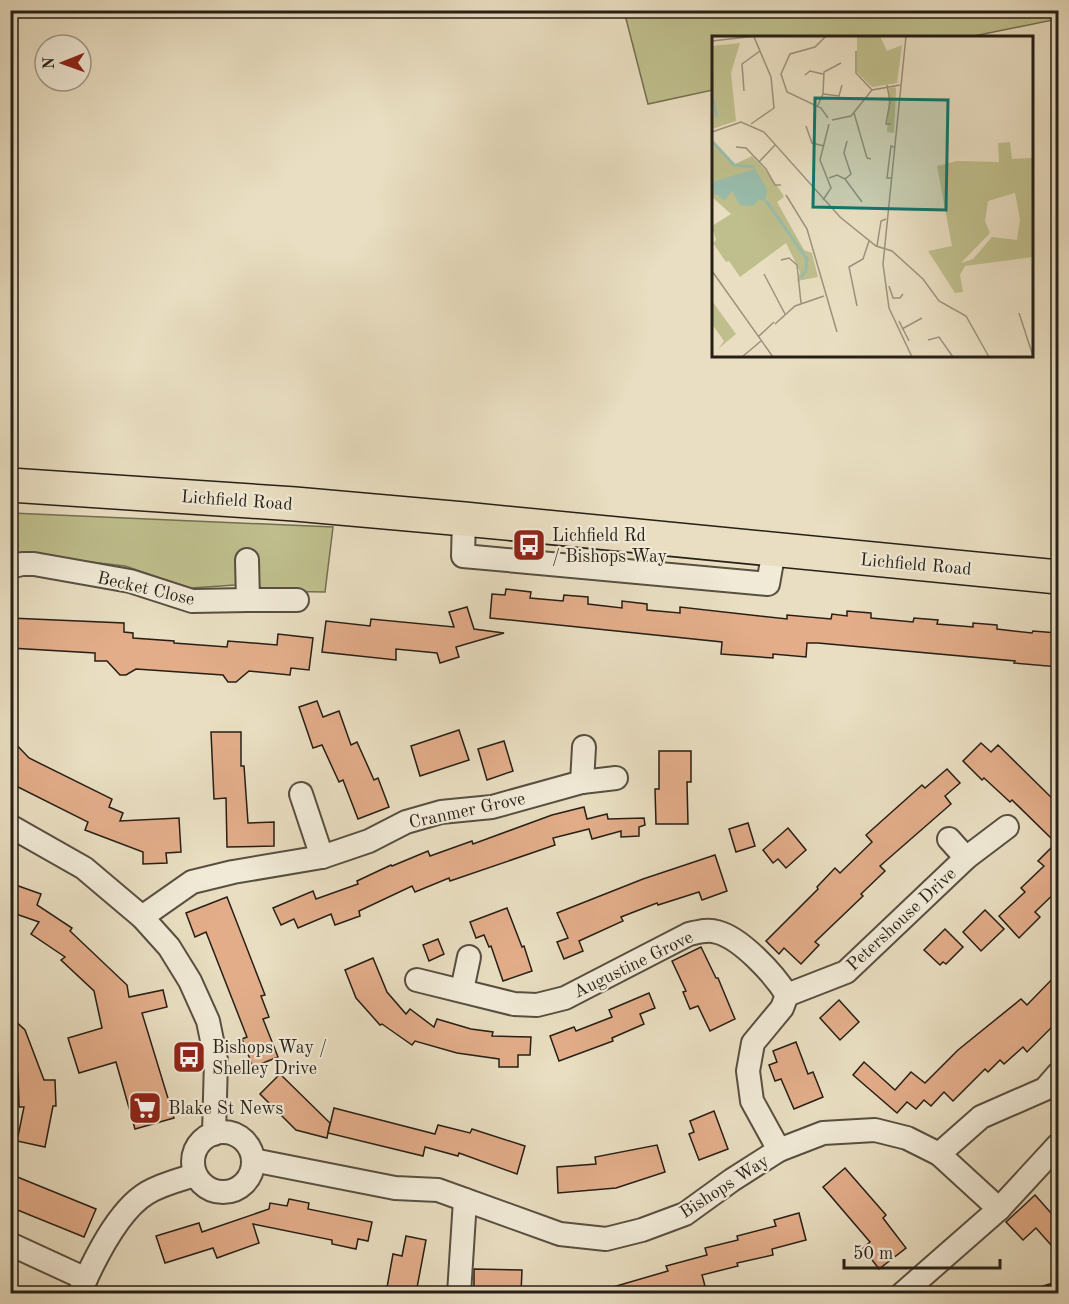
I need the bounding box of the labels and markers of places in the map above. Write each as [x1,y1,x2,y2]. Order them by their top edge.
bus stop icon: Lichfield Rd / Bishops Way [511,527,547,563]
place label: Lichfield Rd / Bishops Way [552,527,668,566]
bus stop icon: Bishops Way / Shelley Drive [171,1039,207,1075]
place label: Bishops Way / Shelley Drive [212,1039,327,1078]
supermarket icon: Blake St News [127,1090,163,1126]
place label: Blake St News [168,1100,283,1118]

